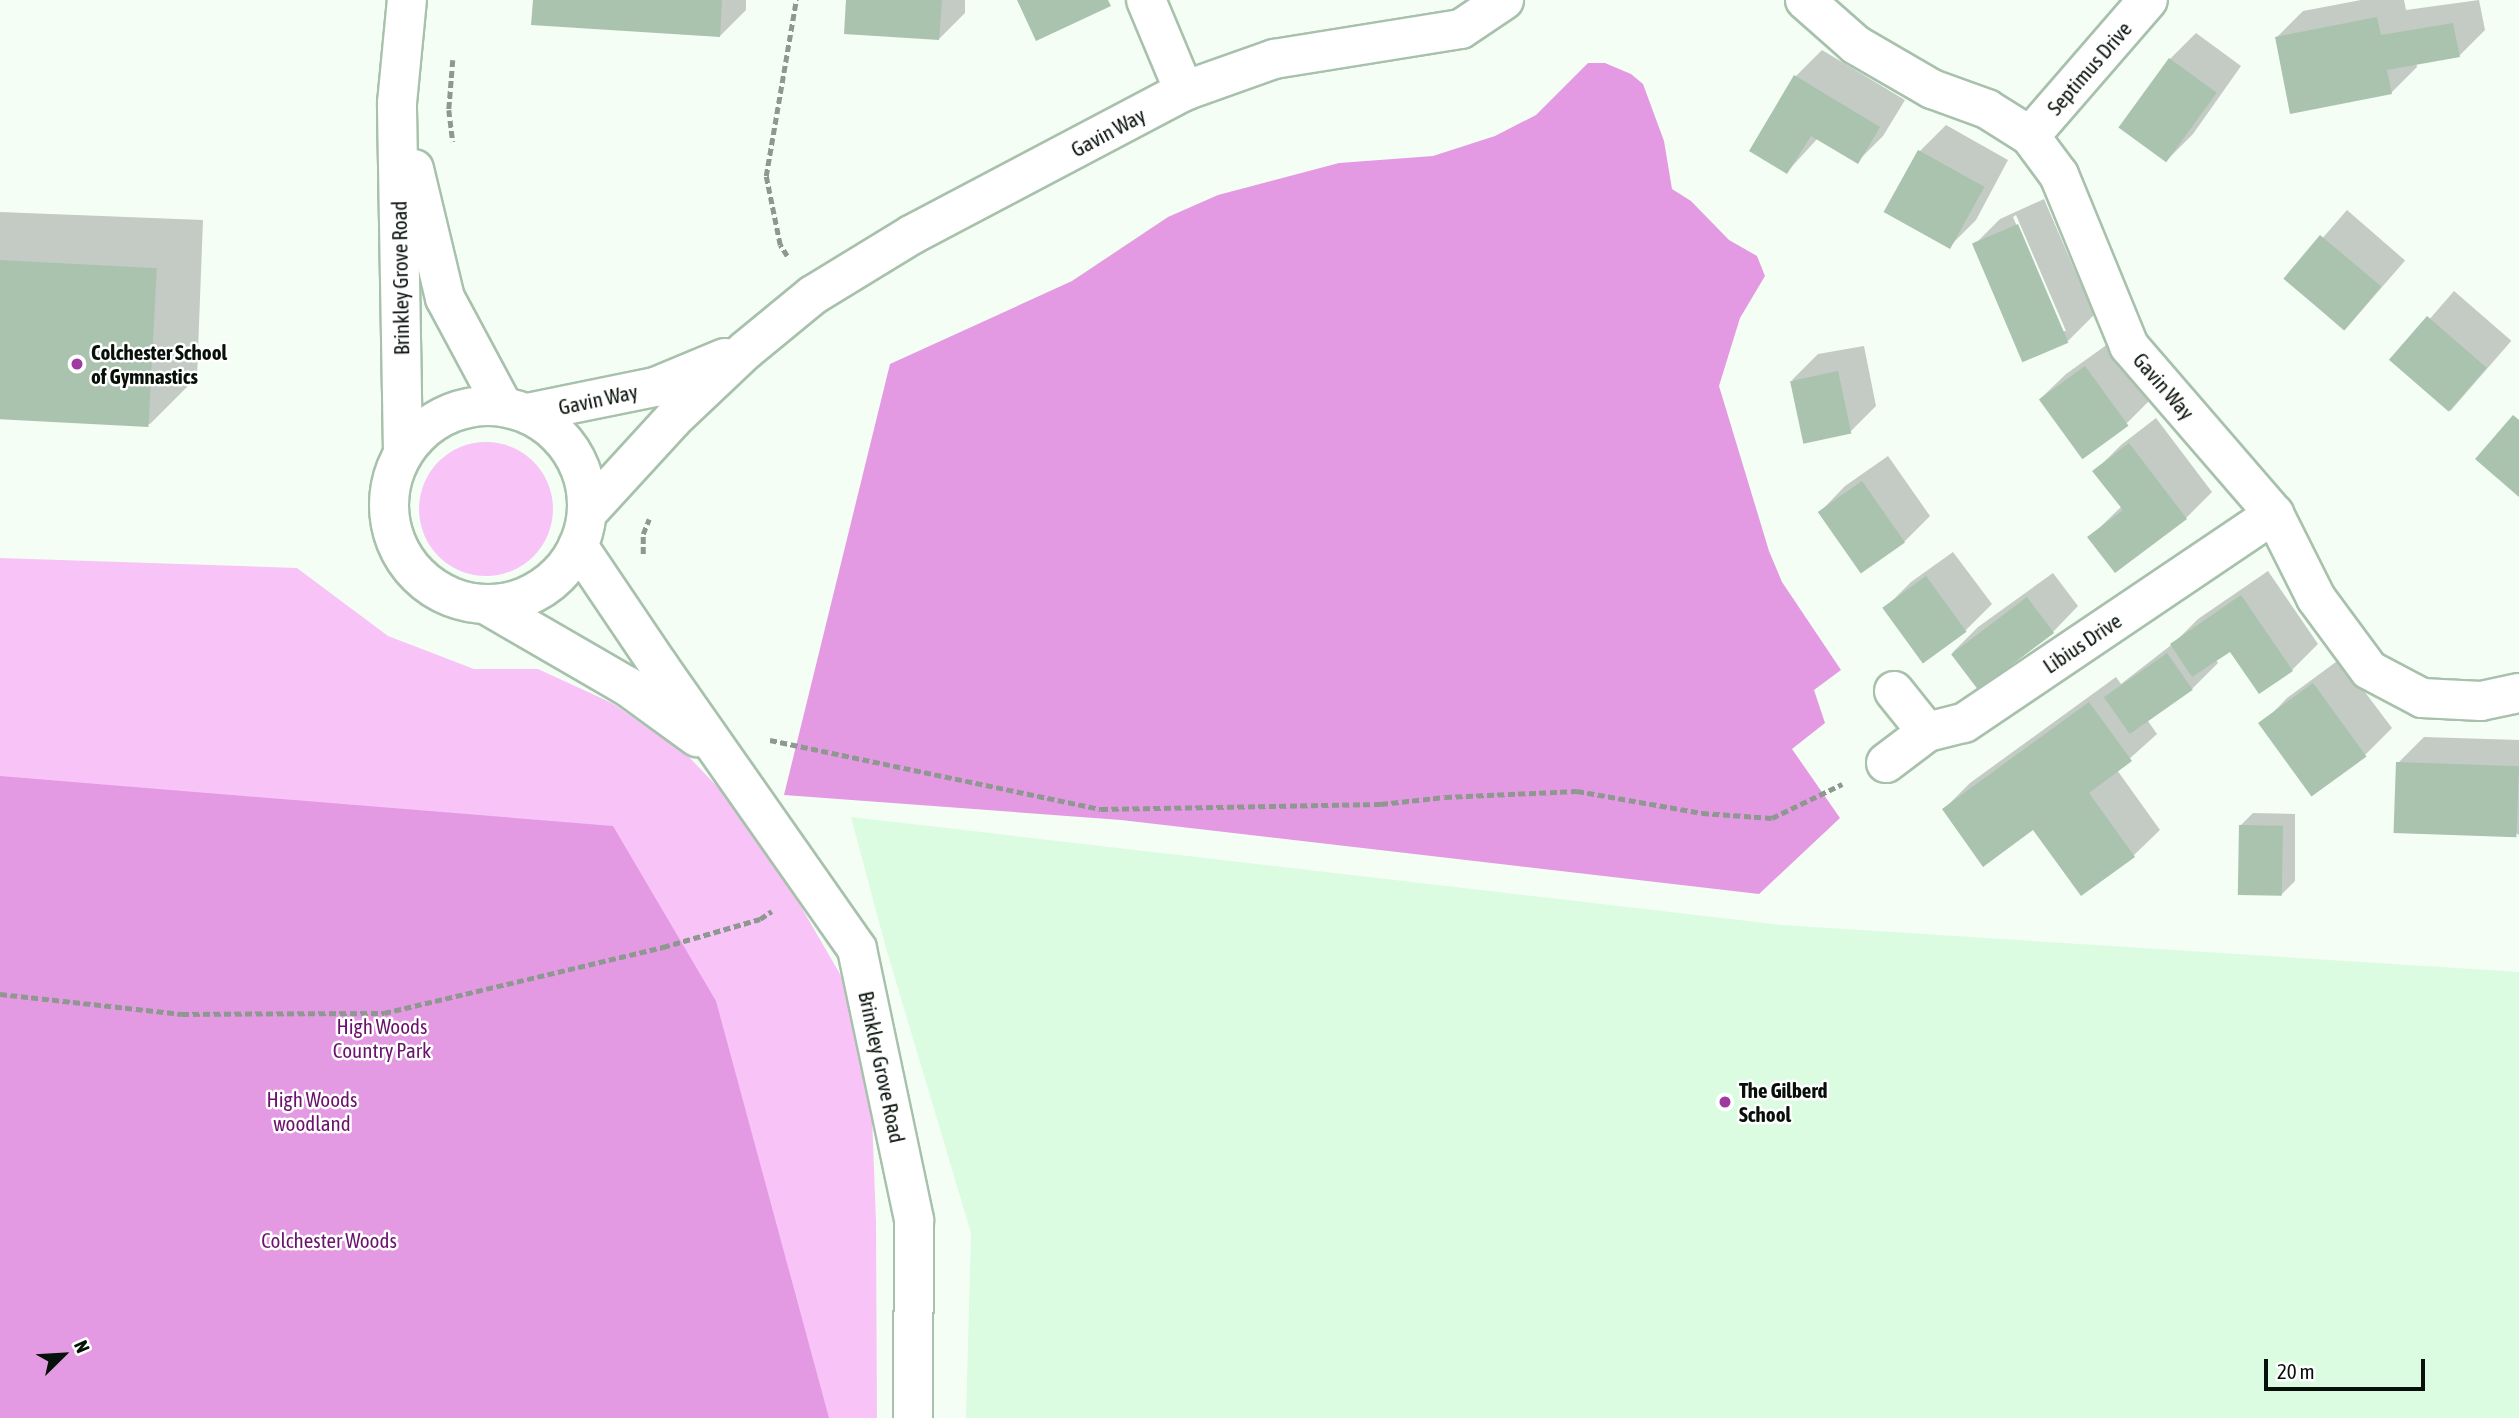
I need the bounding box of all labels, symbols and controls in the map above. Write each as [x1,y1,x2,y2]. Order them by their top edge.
street label: Septimus Drive [2042,16,2136,120]
street label: Gavin Way [1067,102,1149,162]
street label: Brinkley Grove Road [386,201,414,355]
place label: Colchester School of Gymnastics [91,339,227,389]
street label: Gavin Way [2128,347,2200,425]
marker: Colchester School of Gymnastics [69,356,85,372]
street label: Gavin Way [556,378,640,420]
street label: Libius Drive [2038,608,2126,678]
street label: Brinkley Grove Road [854,989,910,1145]
park label: High Woods Country Park [333,1013,431,1063]
place label: The Gilberd School [1739,1077,1828,1127]
park label: High Woods woodland [267,1086,357,1136]
marker: The Gilberd School [1717,1094,1733,1110]
park label: Colchester Woods [261,1227,397,1253]
north arrow [28,1320,98,1390]
text: N [70,1337,95,1356]
scale bar [2267,1344,2428,1388]
text: 20 m [2277,1359,2315,1383]

